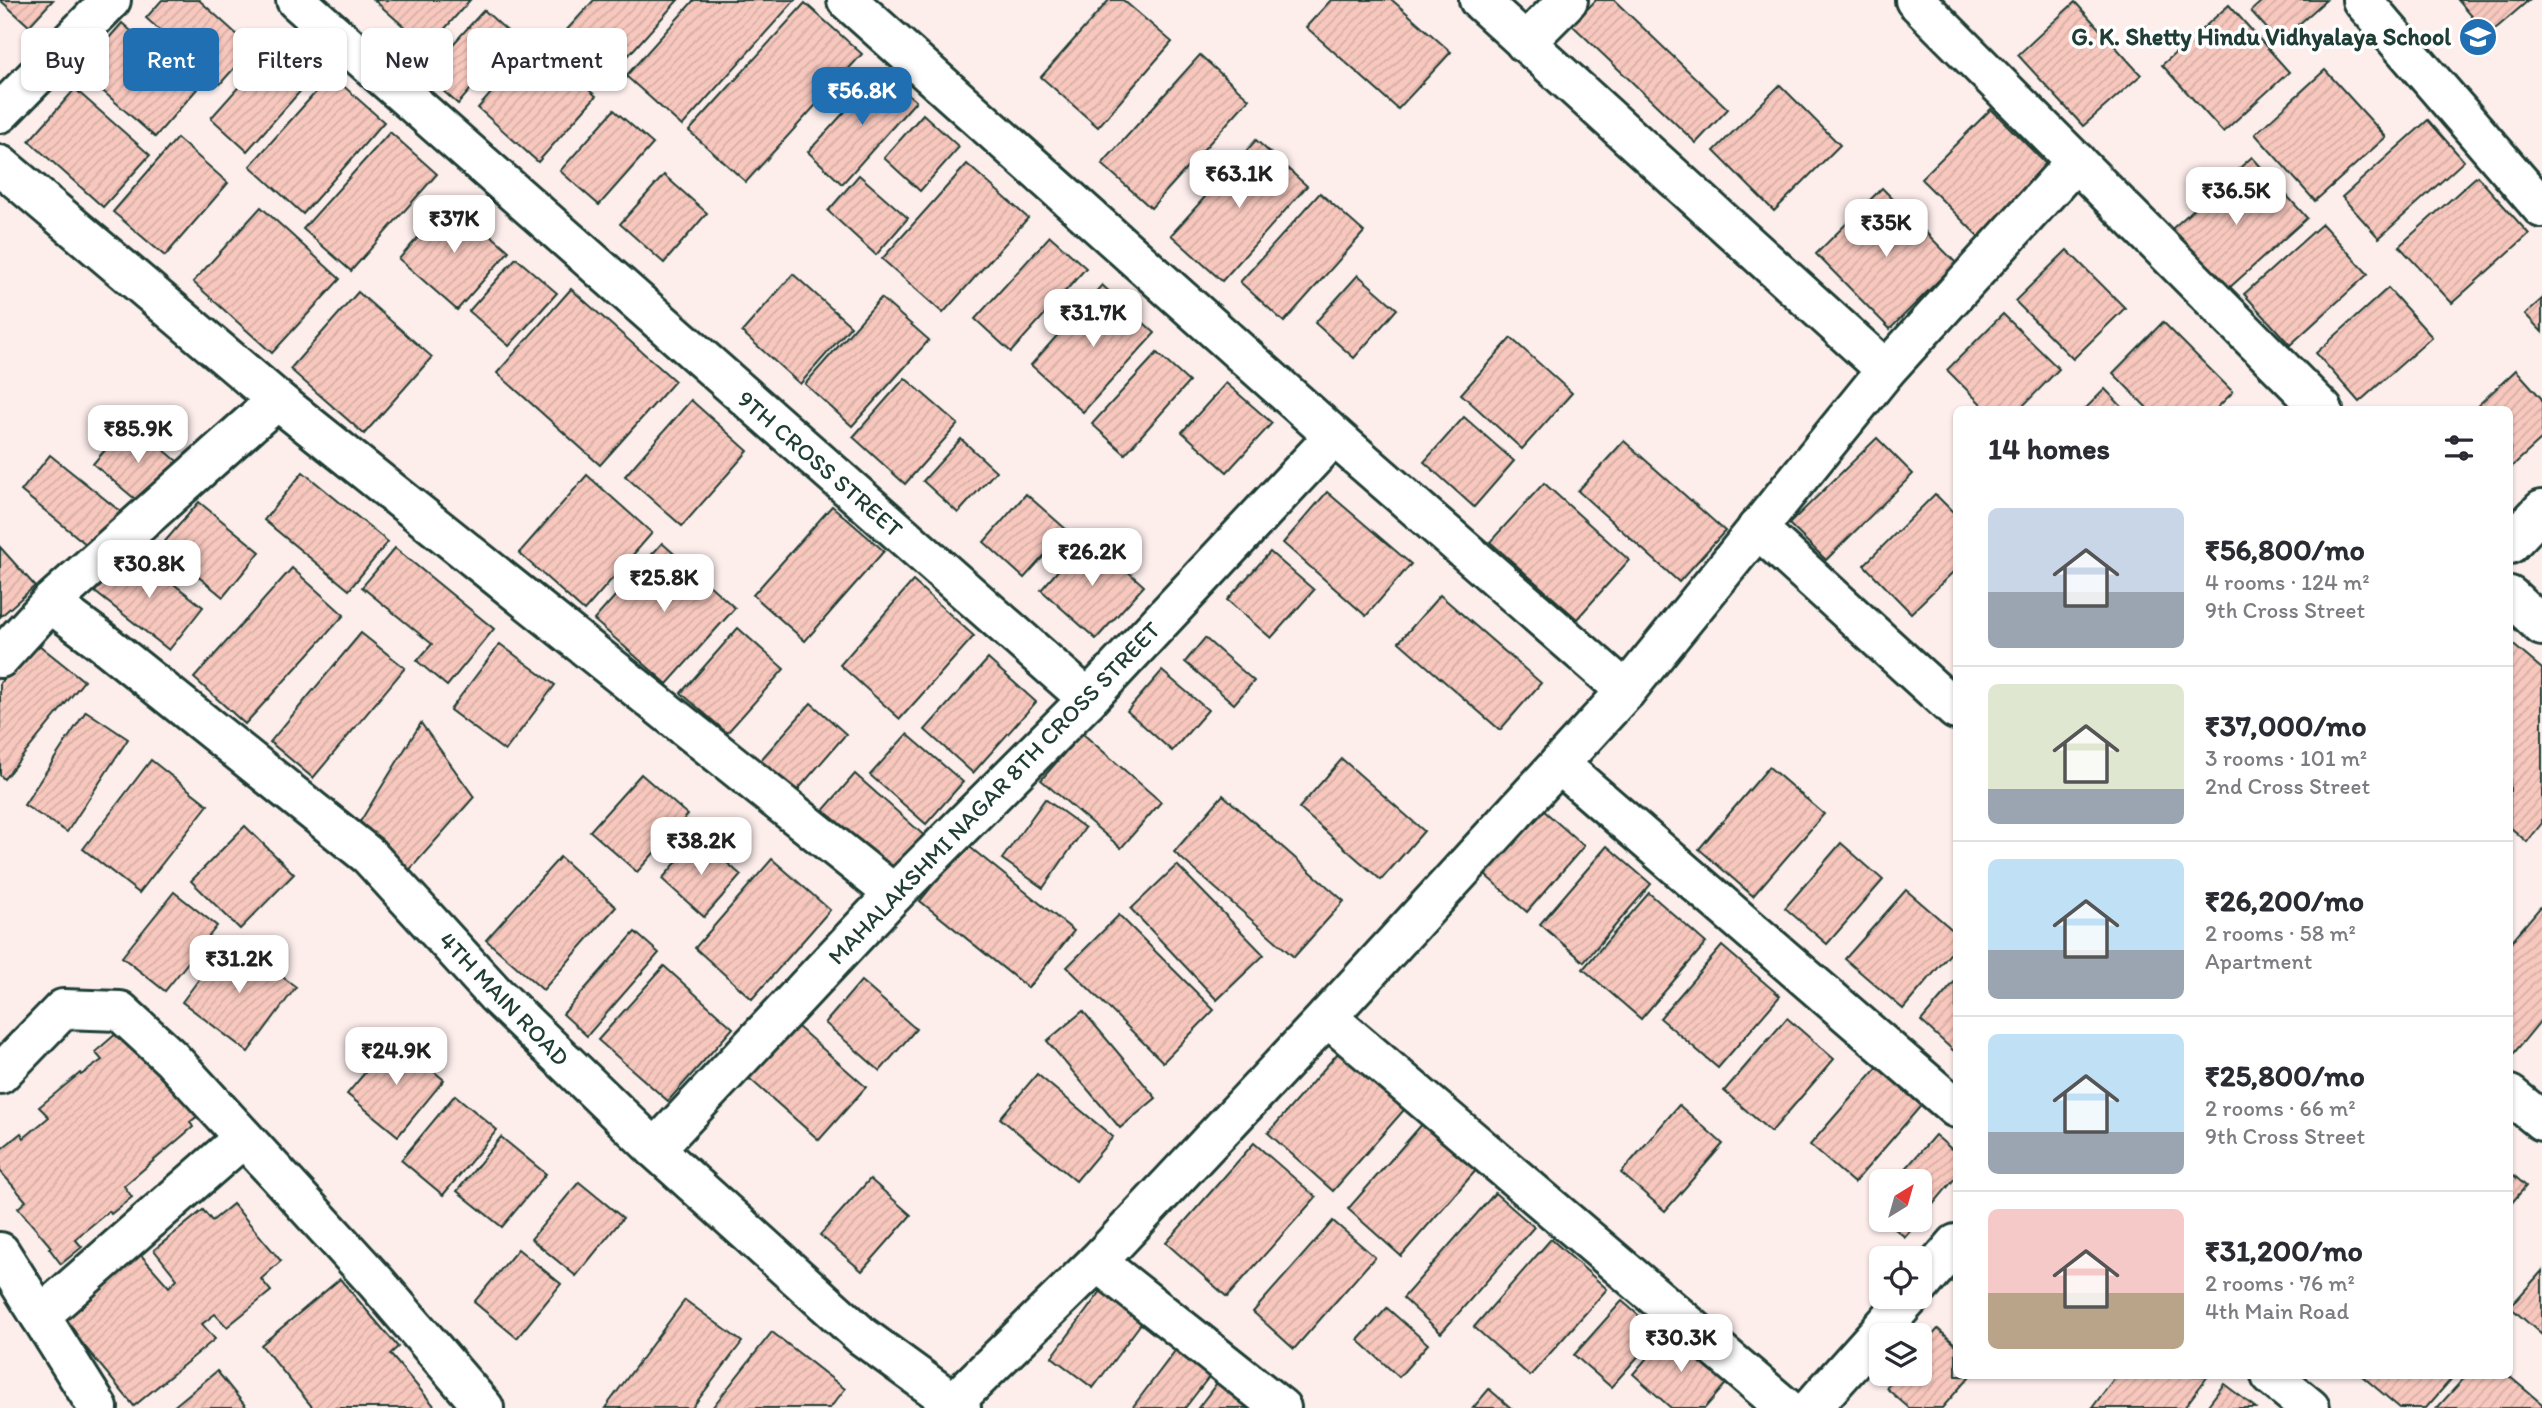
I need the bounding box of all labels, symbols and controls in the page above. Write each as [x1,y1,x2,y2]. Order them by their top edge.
school or university icon: G. K. Shetty Hindu Vidhyalaya School [2457,16,2499,58]
place label: G. K. Shetty Hindu Vidhyalaya School [2071,22,2451,52]
chip: Buy [21,28,109,91]
chip: Rent [123,28,219,91]
chip: Filters [233,28,347,91]
chip: New [361,28,453,91]
chip: Apartment [467,28,627,91]
pin: ₹56.8K [805,68,919,127]
text: ₹56.8K [828,76,896,104]
pin: ₹63.1K [1182,150,1296,210]
text: ₹63.1K [1206,159,1272,187]
pin: ₹36.5K [2179,168,2293,227]
text: ₹36.5K [2202,176,2270,204]
pin: ₹37K [413,196,495,255]
pin: ₹35K [1845,200,1927,259]
text: ₹37K [429,204,479,232]
text: ₹35K [1861,208,1911,236]
pin: ₹31.7K [1036,290,1150,349]
text: ₹31.7K [1060,298,1126,326]
street label: 9TH CROSS STREET [732,384,909,544]
pin: ₹85.9K [81,406,195,465]
text: ₹85.9K [104,414,172,442]
icon: filters [2440,429,2478,467]
text: 14 homes [1988,430,2110,467]
pin: ₹26.2K [1035,528,1149,588]
text: ₹56,800/mo [2205,531,2365,568]
icon: home [2044,536,2128,620]
text: ₹26.2K [1058,537,1126,565]
pin: ₹30.8K [92,540,206,600]
text: ₹30.8K [114,549,184,577]
pin: ₹25.8K [607,554,721,614]
text: ₹25.8K [630,563,698,591]
text: 4 rooms · 124 m² [2205,568,2370,596]
text: 9th Cross Street [2205,596,2365,624]
street label: MAHALAKSHMI NAGAR 8TH CROSS STREET [821,615,1166,970]
text: ₹37,000/mo [2205,707,2367,744]
icon: home [2044,712,2128,796]
text: 3 rooms · 101 m² [2205,744,2367,772]
text: 2nd Cross Street [2205,772,2370,800]
pin: ₹38.2K [644,818,758,877]
text: ₹38.2K [667,826,735,854]
text: ₹26,200/mo [2205,882,2364,919]
icon: home [2044,887,2128,971]
text: 2 rooms · 58 m² [2205,919,2356,947]
street label: 4TH MAIN ROAD [433,926,576,1072]
pin: ₹31.2K [182,936,296,995]
text: ₹31.2K [206,944,272,972]
text: Apartment [2205,947,2312,975]
pin: ₹24.9K [339,1028,453,1087]
text: ₹24.9K [361,1036,431,1064]
text: ₹25,800/mo [2205,1057,2365,1094]
icon: home [2044,1062,2128,1146]
text: 2 rooms · 66 m² [2205,1094,2356,1122]
text: 9th Cross Street [2205,1122,2365,1150]
north arrow [1869,1169,1932,1232]
map controls [1869,1169,1932,1386]
text: ₹31,200/mo [2205,1232,2363,1269]
icon: home [2044,1237,2128,1321]
button: locate [1869,1246,1932,1309]
text: 2 rooms · 76 m² [2205,1269,2355,1297]
text: 4th Main Road [2205,1297,2349,1325]
pin: ₹30.3K [1624,1314,1738,1374]
text: ₹30.3K [1646,1323,1716,1351]
button: layers [1869,1323,1932,1386]

